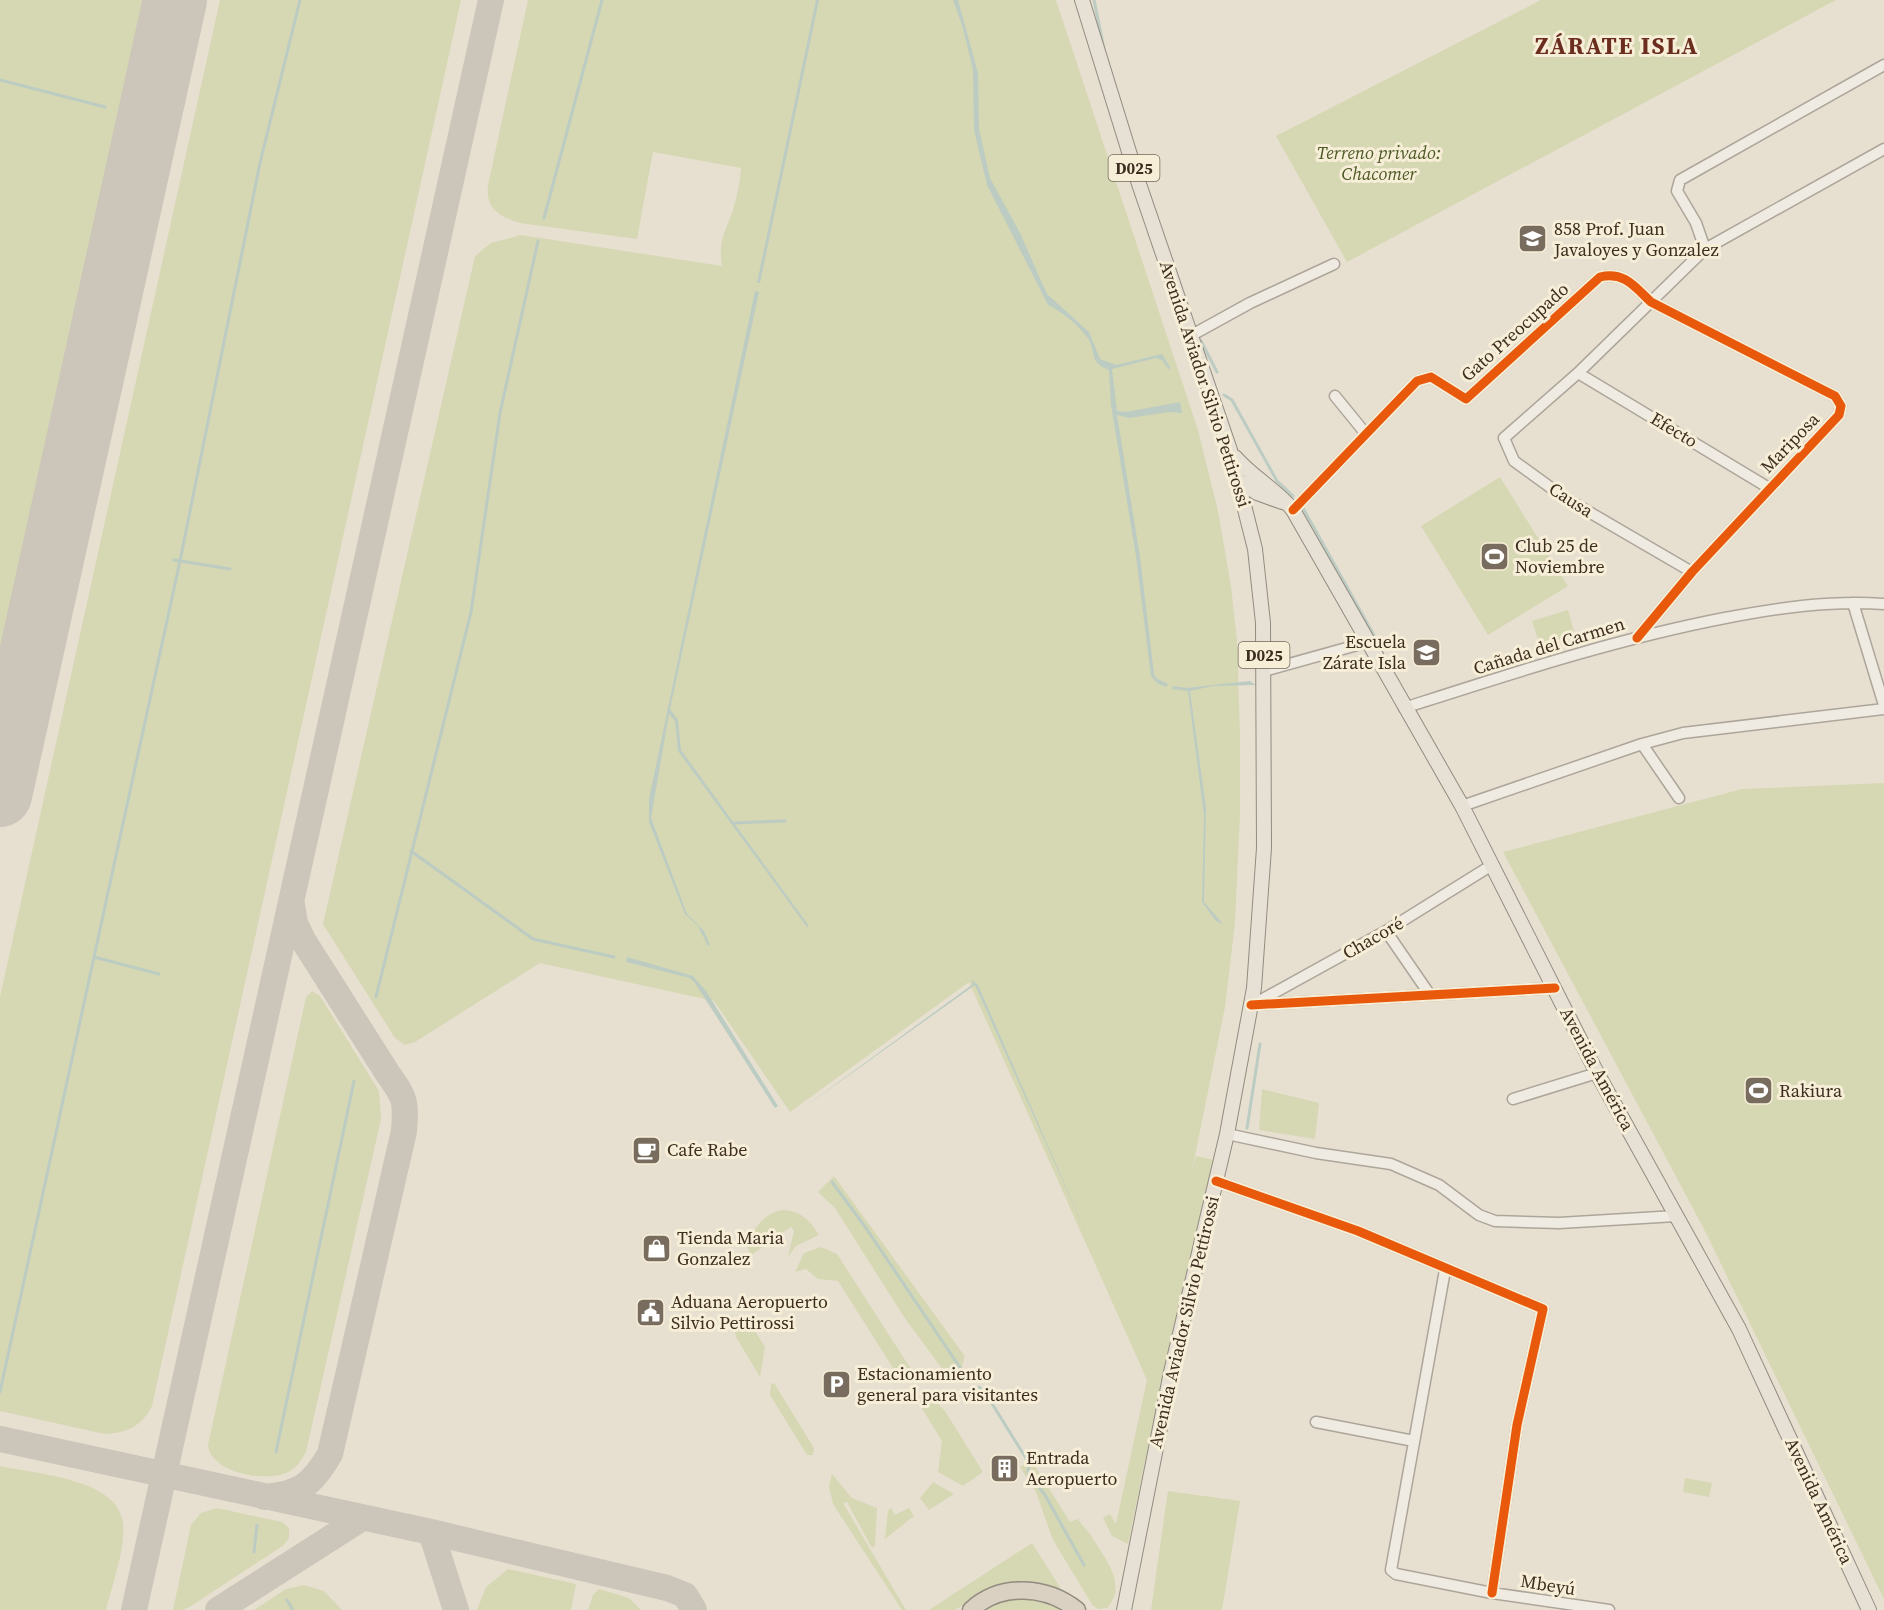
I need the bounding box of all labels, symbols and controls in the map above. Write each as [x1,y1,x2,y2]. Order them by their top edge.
district label: ZÁRATE ISLA [1535,29,1699,62]
park label: Terreno privado: Chacomer [1317,140,1441,186]
road number: D025 [1108,155,1160,181]
place label: 858 Prof. Juan Javaloyes y Gonzalez [1553,216,1719,262]
school or university icon: 858 Prof. Juan Javaloyes y Gonzalez [1517,223,1549,255]
street label: Avenida Aviador Silvio Pettirossi [1154,257,1257,510]
street label: Gato Preocupado [1455,276,1574,387]
street label: Efecto [1646,406,1703,453]
street label: Mariposa [1755,406,1825,478]
street label: Causa [1544,476,1599,524]
place label: Club 25 de Noviembre [1515,533,1605,579]
sports icon: Club 25 de Noviembre [1478,540,1510,572]
street label: Cañada del Carmen [1470,611,1628,680]
place label: Escuela Zárate Isla [1323,629,1407,675]
school or university icon: Escuela Zárate Isla [1411,636,1443,668]
road number: D025 [1238,642,1290,668]
street label: Chacoré [1338,910,1408,965]
street label: Avenida América [1554,1003,1641,1136]
sports icon: Rakiura [1742,1075,1774,1107]
place label: Rakiura [1779,1078,1843,1103]
cafe icon: Cafe Rabe [630,1134,662,1166]
place label: Cafe Rabe [667,1137,747,1162]
street label: Avenida Aviador Silvio Pettirossi [1142,1193,1225,1450]
place label: Tienda Maria Gonzalez [677,1225,785,1271]
shop icon: Tienda Maria Gonzalez [640,1232,672,1264]
place label: Aduana Aeropuerto Silvio Pettirossi [671,1289,828,1335]
public building icon: Aduana Aeropuerto Silvio Pettirossi [634,1296,666,1328]
place label: Estacionamiento general para visitantes [857,1361,1038,1407]
parking icon: Estacionamiento general para visitantes [820,1368,852,1400]
street label: Avenida América [1779,1434,1860,1569]
place label: Entrada Aeropuerto [1026,1445,1118,1491]
building icon: Entrada Aeropuerto [989,1452,1021,1484]
street label: Mbeyú [1519,1568,1577,1601]

